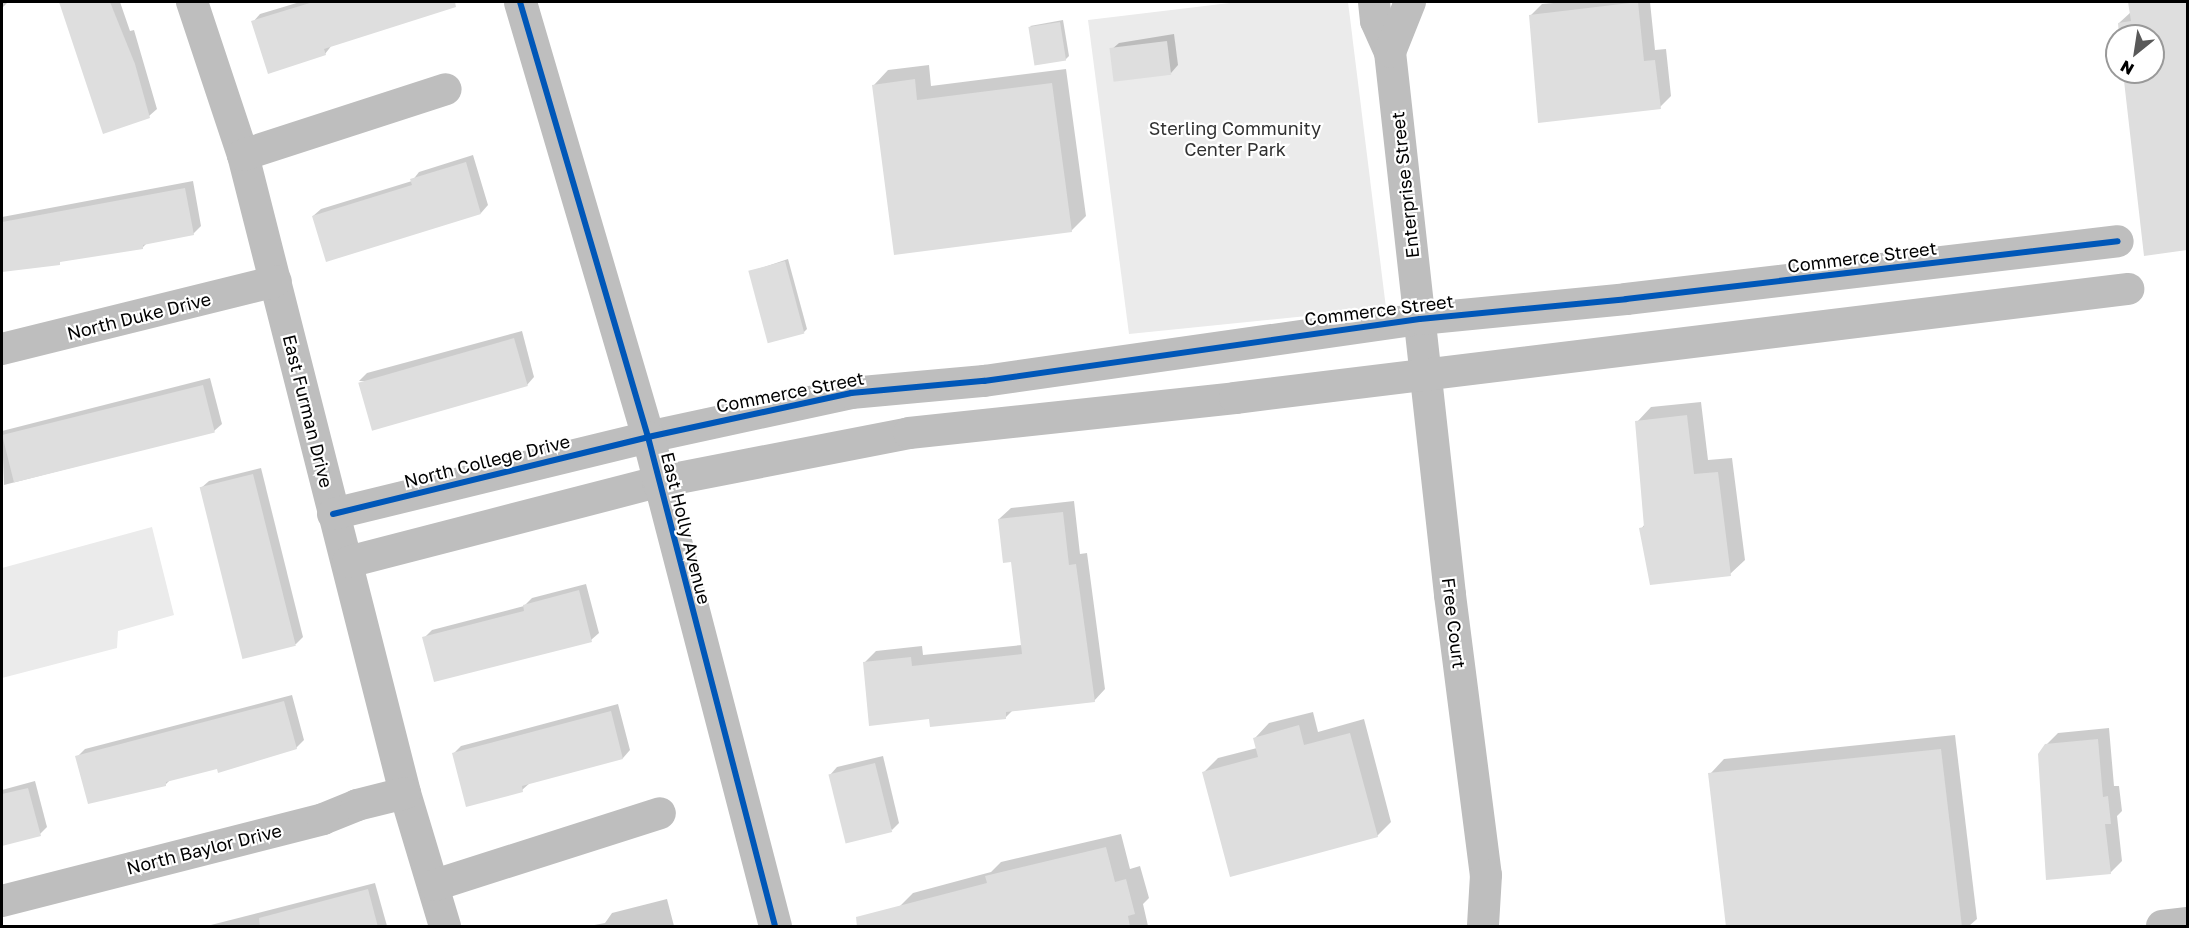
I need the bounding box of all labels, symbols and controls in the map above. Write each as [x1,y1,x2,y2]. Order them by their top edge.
north arrow [2105,24,2165,84]
text: N [2117,56,2137,80]
street label: Enterprise Street [1387,111,1423,259]
park label: Sterling Community Center Park [1149,118,1321,160]
street label: Commerce Street [1786,237,1938,277]
street label: North Duke Drive [65,288,213,344]
street label: Commerce Street [1303,290,1455,330]
street label: East Furman Drive [279,332,337,490]
street label: Commerce Street [714,367,866,417]
street label: North College Drive [402,430,572,492]
street label: East Holly Avenue [657,450,715,606]
street label: Free Court [1438,576,1470,670]
street label: North Baylor Drive [124,819,284,879]

